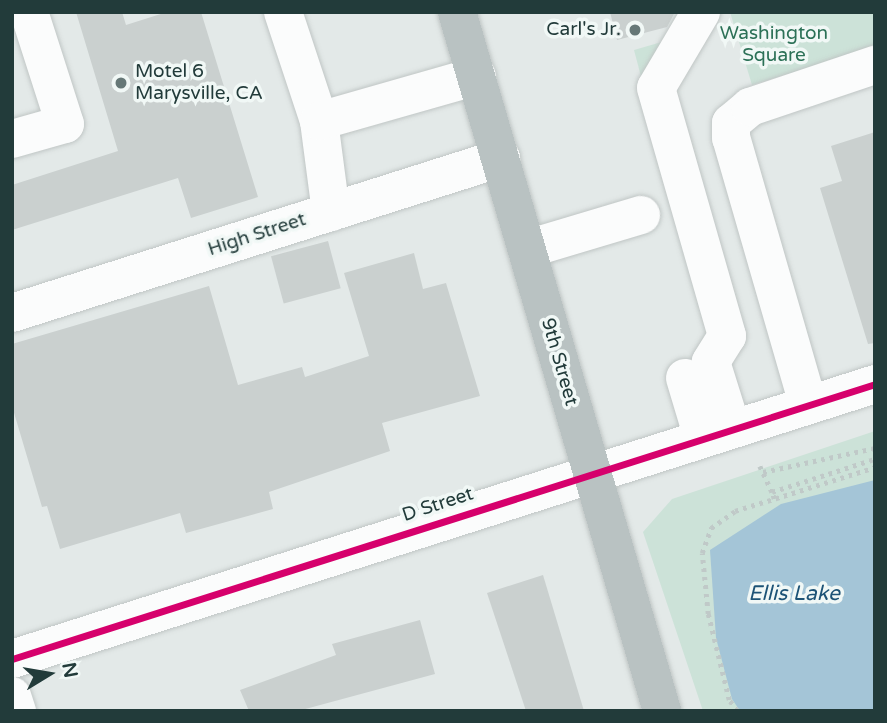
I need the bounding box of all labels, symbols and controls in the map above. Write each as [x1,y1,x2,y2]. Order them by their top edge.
place label: Carl's Jr. [546,19,621,41]
marker: Carl's Jr. [627,22,643,38]
park label: Washington Square [720,23,828,67]
place label: Motel 6 Marysville, CA [135,61,263,105]
marker: Motel 6 Marysville, CA [113,75,129,91]
street label: High Street [205,208,309,262]
street label: 9th Street [536,316,582,408]
street label: D Street [400,483,476,527]
water label: Ellis Lake [748,581,840,607]
north arrow [14,639,84,709]
text: N [57,660,82,680]

